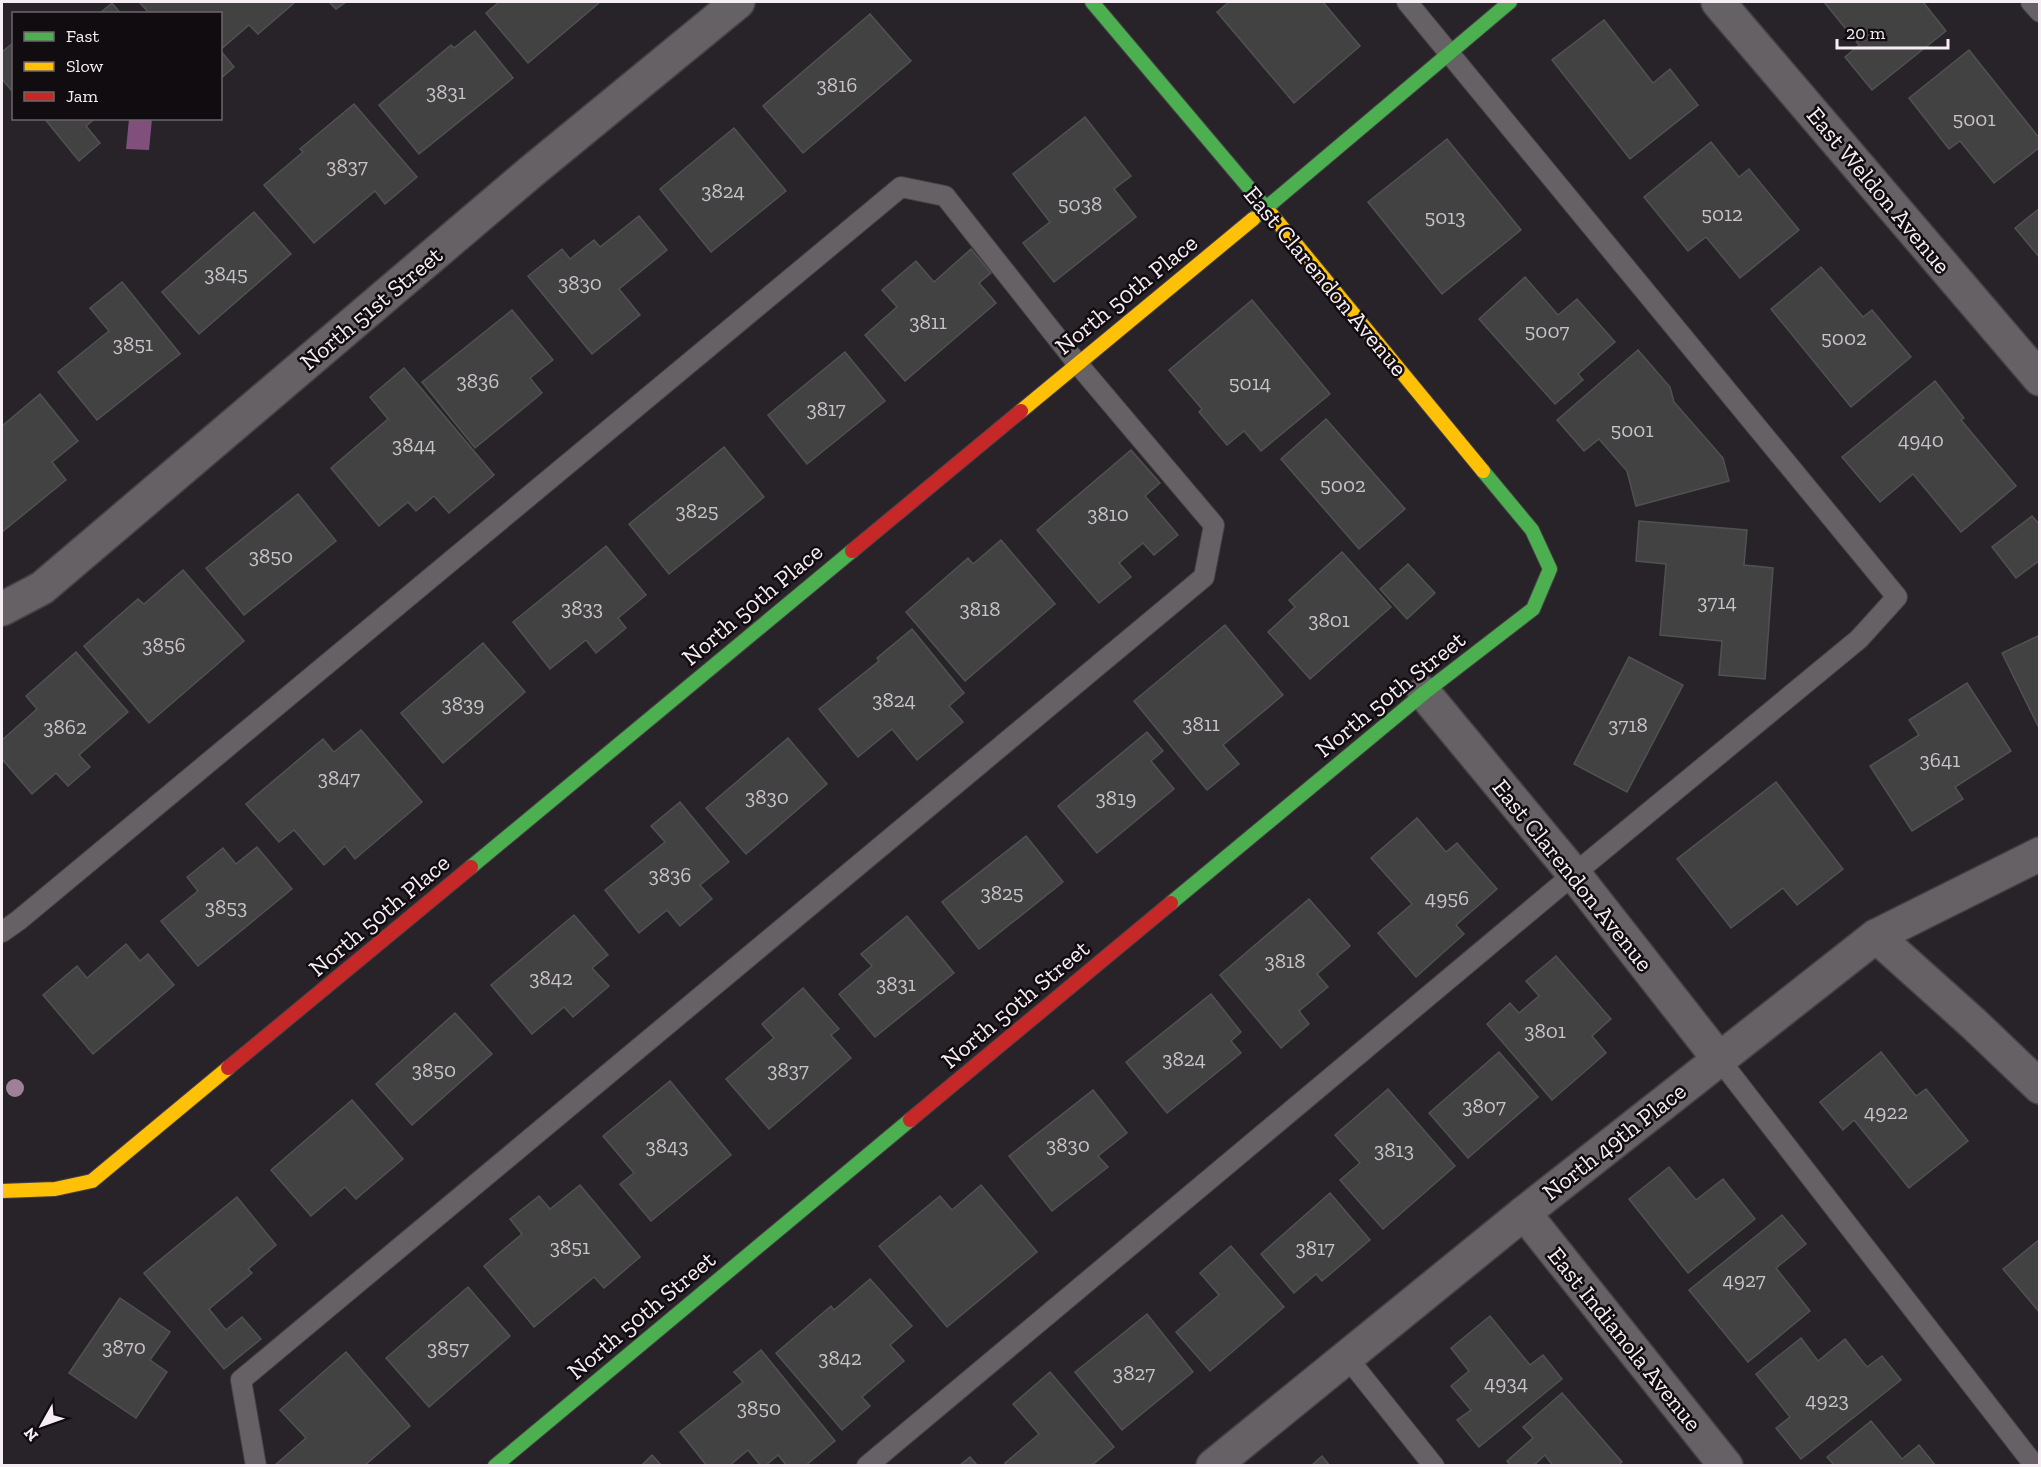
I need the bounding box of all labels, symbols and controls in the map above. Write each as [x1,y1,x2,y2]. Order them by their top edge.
legend [12,12,222,120]
scale bar [1837,12,1948,50]
text: 20 m [1846,22,1886,44]
text: Fast [66,25,99,47]
text: Slow [66,55,103,77]
house number: 3816 [817,72,857,97]
house number: 3831 [426,79,466,104]
text: Jam [66,85,98,107]
street label: East Weldon Avenue [1801,101,1957,279]
house number: 5001 [1952,106,1996,131]
house number: 3837 [326,153,368,178]
house number: 3824 [701,178,745,203]
street label: East Clarendon Avenue [1238,180,1414,382]
house number: 5038 [1058,191,1102,216]
house number: 5012 [1701,201,1743,226]
house number: 5013 [1424,204,1466,229]
street label: North 50th Place [1049,228,1203,360]
street label: North 51st Street [294,240,448,376]
house number: 3845 [204,261,248,286]
house number: 3830 [558,270,602,295]
house number: 3811 [909,309,947,334]
house number: 5007 [1525,318,1570,343]
house number: 5002 [1821,325,1867,350]
house number: 3851 [113,331,153,356]
house number: 3836 [457,368,500,393]
house number: 5014 [1229,370,1271,395]
house number: 3817 [806,396,846,421]
house number: 5001 [1610,417,1654,442]
house number: 4940 [1898,427,1944,452]
house number: 3844 [392,432,436,457]
house number: 5002 [1320,472,1366,497]
house number: 3825 [675,498,719,523]
house number: 3810 [1087,501,1129,526]
street label: North 50th Place [676,537,828,671]
house number: 3850 [249,543,293,568]
house number: 3714 [1697,589,1737,614]
house number: 3833 [561,595,603,620]
house number: 3818 [960,596,1000,621]
house number: 3801 [1308,607,1350,632]
street label: North 50th Street [1309,625,1471,763]
house number: 3856 [142,632,186,657]
house number: 3824 [872,687,916,712]
house number: 3839 [442,691,485,716]
house number: 3811 [1182,711,1220,736]
house number: 3718 [1608,712,1648,737]
house number: 3862 [43,714,87,739]
house number: 3641 [1920,747,1960,772]
house number: 3847 [318,765,360,790]
street label: East Clarendon Avenue [1486,773,1660,977]
house number: 3830 [745,784,789,809]
house number: 3819 [1096,785,1136,810]
street label: North 50th Place [303,848,455,982]
house number: 3836 [649,862,692,887]
house number: 3825 [980,880,1024,905]
house number: 4956 [1425,885,1469,910]
house number: 3853 [205,894,247,919]
street label: North 50th Street [935,934,1095,1074]
house number: 3818 [1265,948,1305,973]
house number: 3842 [529,965,573,990]
house number: 3831 [876,971,916,996]
house number: 3801 [1524,1018,1566,1043]
house number: 3824 [1162,1046,1206,1071]
house number: 3850 [412,1057,456,1082]
house number: 3837 [767,1057,809,1082]
street label: North 49th Place [1536,1076,1692,1206]
house number: 3807 [1462,1093,1506,1118]
house number: 4922 [1864,1099,1908,1124]
house number: 3830 [1046,1132,1090,1157]
house number: 3843 [645,1133,689,1158]
house number: 3813 [1374,1137,1414,1162]
house number: 3851 [550,1234,590,1259]
house number: 3817 [1295,1235,1335,1260]
street label: East Indianola Avenue [1542,1241,1708,1437]
street label: North 50th Street [561,1245,721,1385]
house number: 4927 [1722,1267,1766,1292]
house number: 3870 [102,1334,146,1359]
house number: 3857 [427,1335,469,1360]
house number: 3842 [818,1345,862,1370]
house number: 3827 [1113,1360,1155,1385]
house number: 4934 [1484,1370,1528,1395]
house number: 4923 [1805,1387,1849,1412]
north arrow [12,1395,72,1455]
house number: 3850 [737,1395,781,1420]
text: N [20,1424,42,1445]

